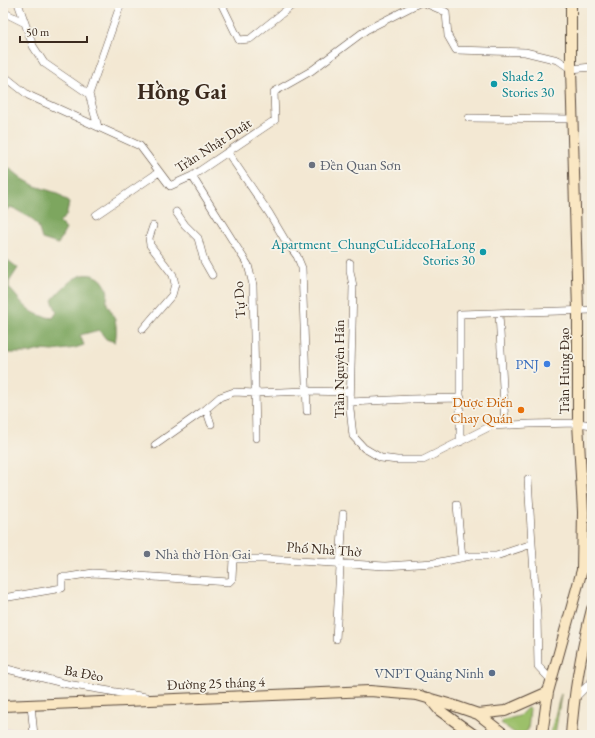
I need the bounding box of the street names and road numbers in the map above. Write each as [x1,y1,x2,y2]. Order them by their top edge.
street label: Trần Nhật Duật [171,113,255,176]
street label: Tự Do [229,281,249,319]
street label: Trần Nguyên Hãn [330,319,348,418]
street label: Trần Hưng Đạo [555,327,573,414]
street label: Phố Nhà Thờ [286,537,363,561]
street label: Ba Đèo [63,661,105,685]
street label: Đường 25 tháng 4 [167,672,266,694]

